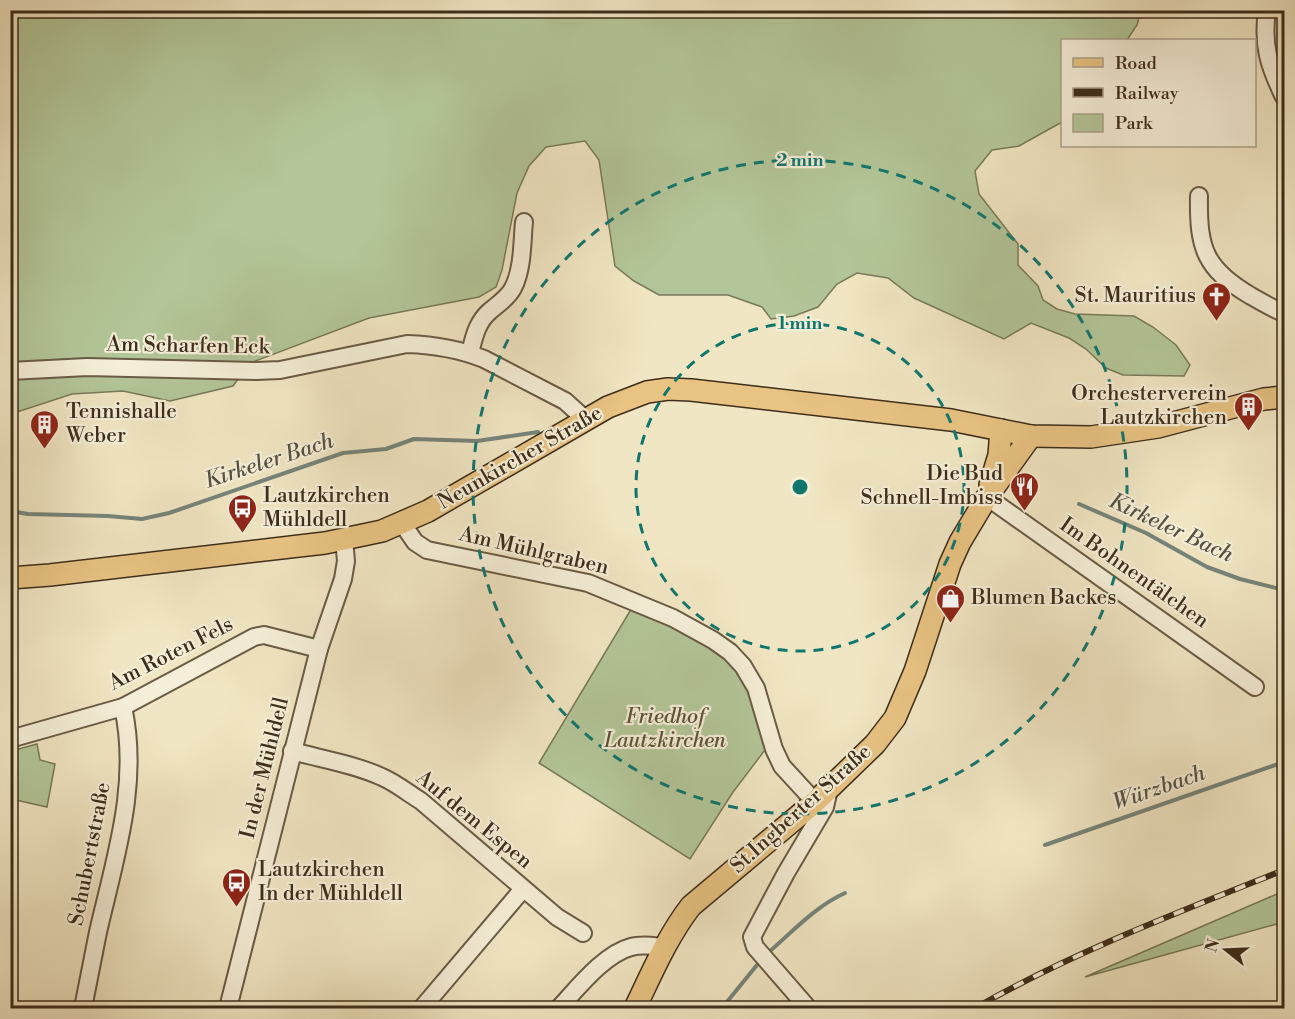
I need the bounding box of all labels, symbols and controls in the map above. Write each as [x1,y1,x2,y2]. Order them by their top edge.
legend [1061,39,1256,147]
text: Road [1115,52,1158,75]
text: Railway [1115,82,1179,105]
text: Park [1115,112,1154,135]
text: 2 min [776,149,824,172]
church icon: St. Mauritius [1201,280,1233,322]
place label: St. Mauritius [1075,283,1196,309]
text: 1 min [778,312,822,335]
street label: Am Scharfen Eck [105,332,271,360]
place label: Orchesterverein Lautzkirchen [1071,381,1227,431]
building icon: Orchesterverein Lautzkirchen [1232,390,1264,432]
place label: Tennishalle Weber [65,399,177,449]
street label: Neunkircher Straße [433,400,607,516]
building icon: Tennishalle Weber [29,408,61,450]
water label: Kirkeler Bach [201,427,338,495]
place label: Die Bud Schnell-Imbiss [860,461,1003,511]
restaurant icon: Die Bud Schnell-Imbiss [1008,470,1040,512]
centre of rings [790,477,810,497]
place label: Lautzkirchen Mühldell [263,483,390,533]
water label: Kirkeler Bach [1105,487,1238,569]
bus stop icon: Lautzkirchen Mühldell [226,492,258,534]
street label: Im Bohnentälchen [1054,512,1214,634]
street label: Am Mühlgraben [456,521,612,581]
shop icon: Blumen Backes [934,582,966,624]
place label: Blumen Backes [970,585,1116,611]
street label: Am Roten Fels [104,611,238,697]
street label: In der Mühldell [235,695,295,841]
park label: Friedhof Lautzkirchen [603,704,726,754]
street label: St.Ingberter Straße [725,739,877,879]
water label: Würzbach [1109,759,1210,816]
street label: Auf dem Espen [410,764,538,875]
street label: Schubertstraße [63,780,117,928]
place label: Lautzkirchen In der Mühldell [258,857,403,907]
bus stop icon: Lautzkirchen In der Mühldell [221,866,253,908]
north arrow [1196,920,1256,980]
text: N [1201,936,1224,955]

